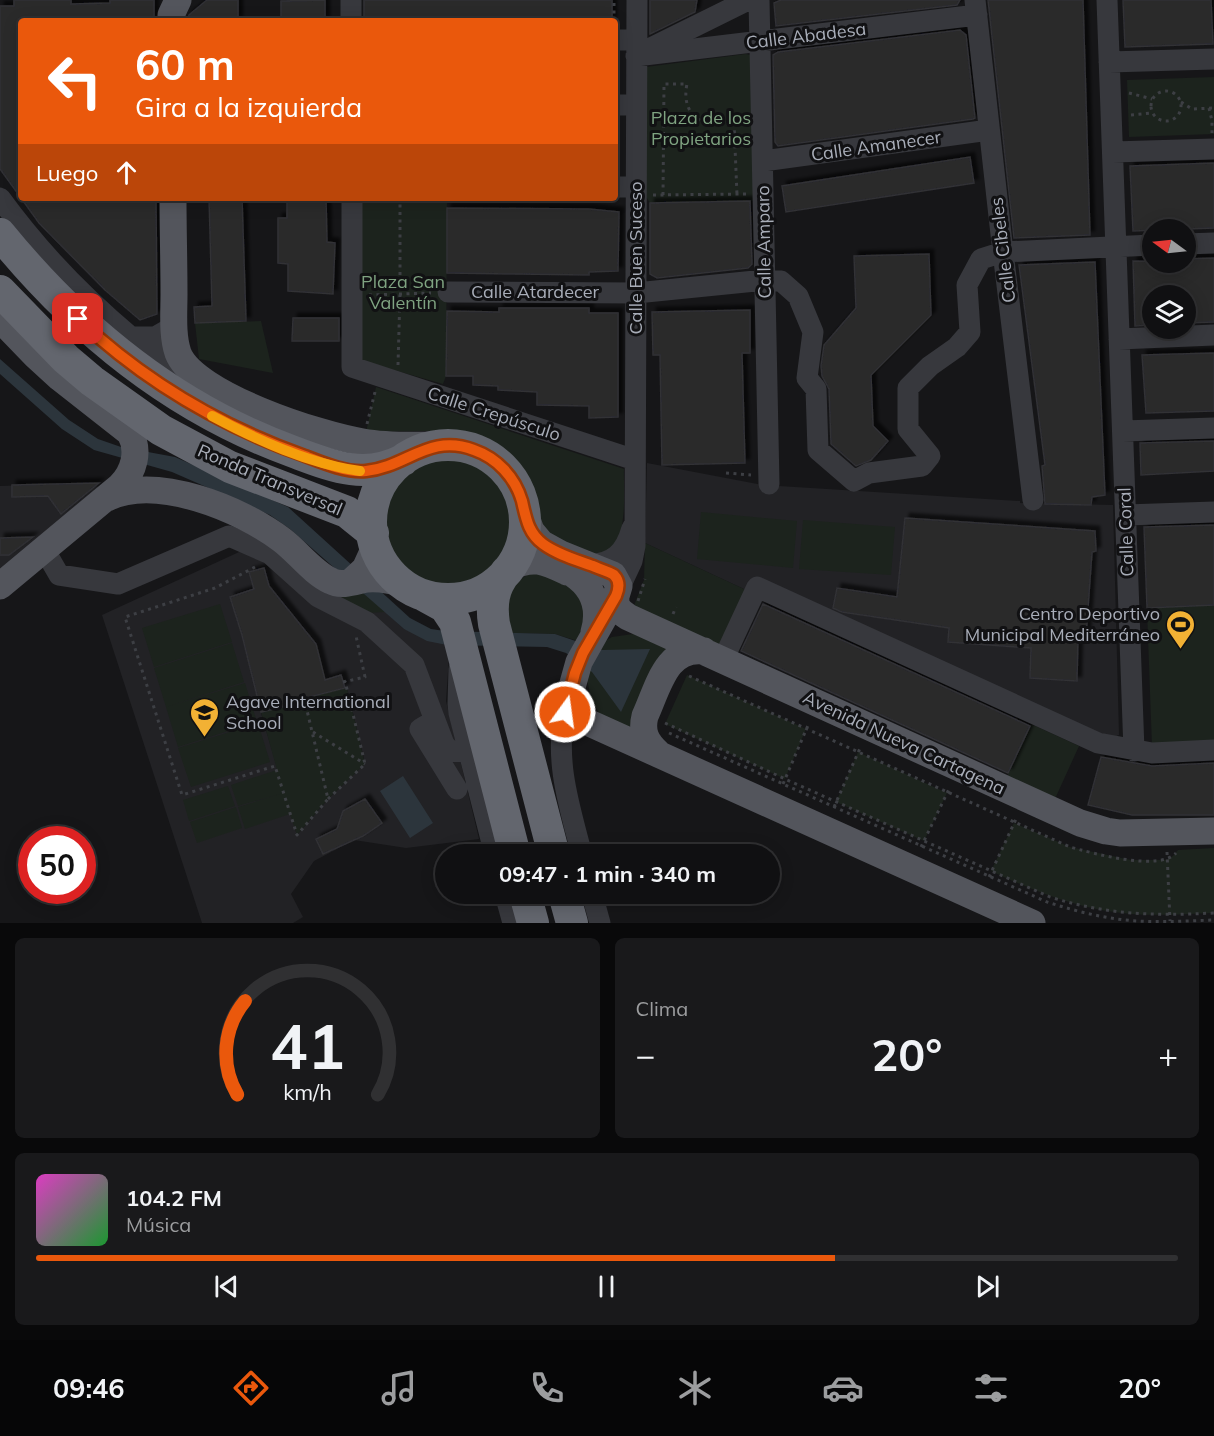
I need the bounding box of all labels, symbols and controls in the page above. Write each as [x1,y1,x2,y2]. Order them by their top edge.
street label: Calle Abadesa [744,17,867,54]
text: 60 m [135,38,235,91]
icon: left [36,42,114,120]
text: Gira a la izquierda [135,90,362,124]
park label: Plaza de los Propietarios [651,106,751,150]
street label: Calle Amanecer [809,125,943,166]
icon: ahead [110,156,143,189]
text: Luego [36,159,98,187]
street label: Calle Buen Suceso [624,182,647,334]
street label: Calle Amparo [751,185,776,299]
street label: Calle Cibeles [985,196,1020,304]
north arrow [1142,219,1196,273]
map controls [1142,219,1196,339]
park label: Plaza San Valentín [361,270,445,314]
street label: Calle Atardecer [471,280,599,303]
button: layers [1142,285,1196,339]
pin [52,293,103,344]
icon: arrive [61,302,94,335]
street label: Calle Crepúsculo [425,381,564,446]
street label: Ronda Transversal [194,439,346,520]
street label: Calle Coral [1112,487,1139,577]
place label: Centro Deportivo Municipal Mediterráneo [965,602,1160,646]
sports icon: Centro Deportivo Municipal Mediterráneo [1165,608,1197,650]
position arrow [533,680,597,744]
street label: Avenida Nueva Cartagena [799,686,1009,800]
place label: Agave International School [226,690,390,734]
school or university icon: Agave International School [189,696,221,738]
speed limit sign: 50 [18,826,96,904]
text: 09:47 · 1 min · 340 m [499,860,716,888]
text: Clima [636,996,688,1021]
text: 41 [270,1006,345,1085]
text: 20° [871,1026,942,1082]
text: − [636,1034,655,1075]
text: + [1158,1034,1178,1075]
text: km/h [283,1078,331,1105]
text: 104.2 FM [126,1184,222,1212]
text: Música [126,1212,191,1237]
icon: previous [210,1270,243,1303]
icon: pause [590,1270,623,1303]
icon: next [971,1270,1004,1303]
icon: directions [230,1367,272,1409]
icon: music [378,1367,420,1409]
icon: phone [526,1367,568,1409]
icon: climate [674,1367,716,1409]
icon: car [822,1367,864,1409]
icon: filters [970,1367,1012,1409]
text: 09:46 [53,1371,124,1405]
text: 20° [1118,1371,1161,1405]

